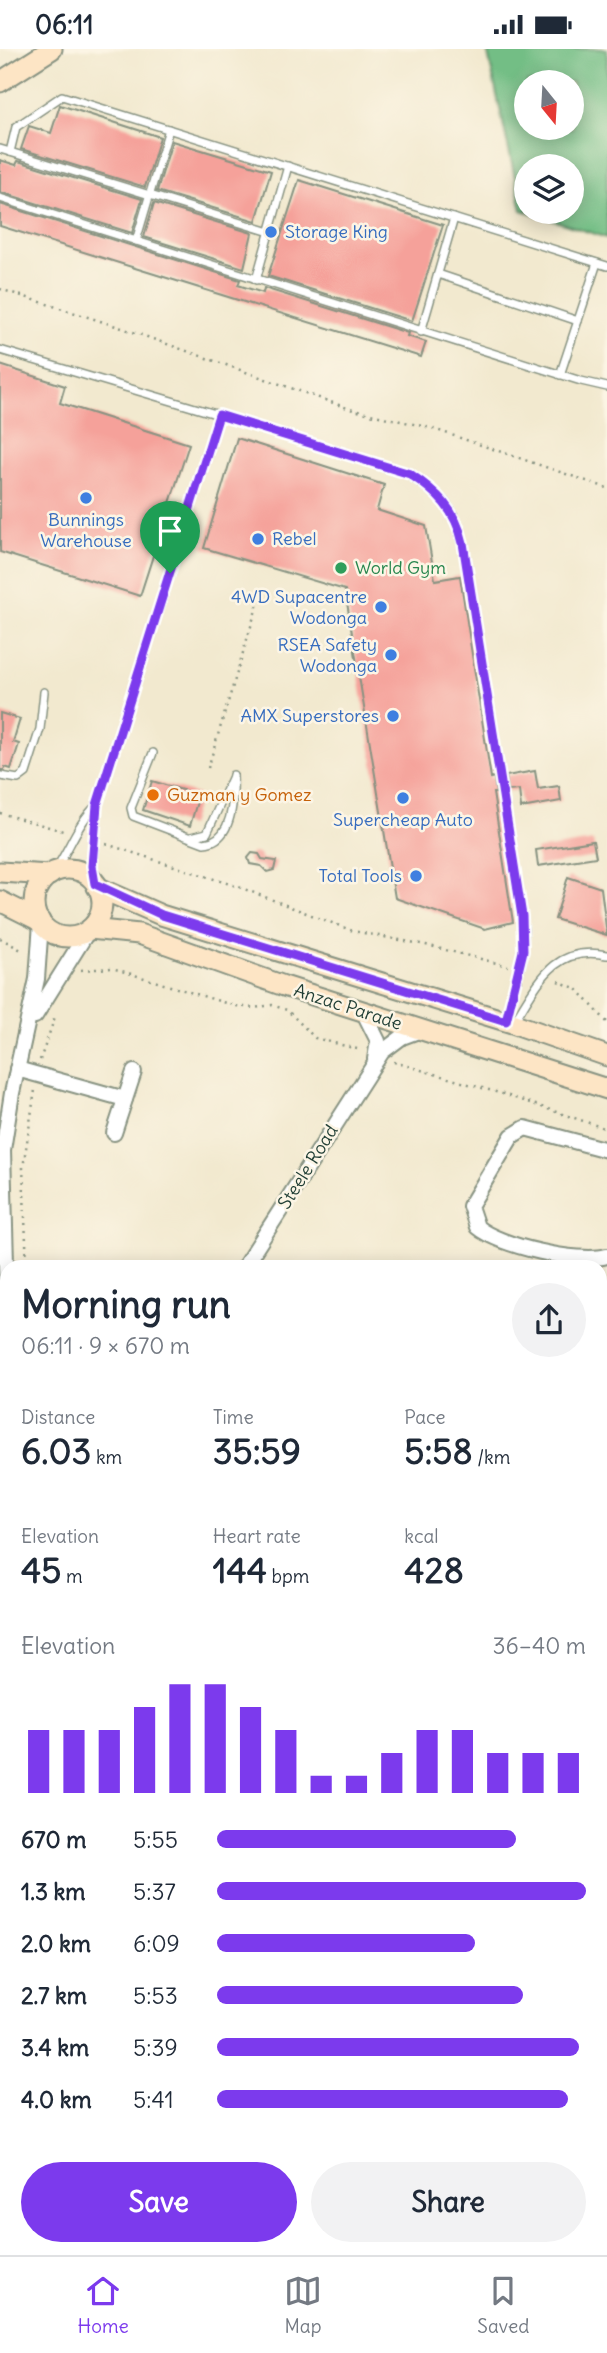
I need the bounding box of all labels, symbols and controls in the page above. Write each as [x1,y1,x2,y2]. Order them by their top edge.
text: 06:11 [35,8,94,41]
north arrow [514,70,584,140]
map controls [514,70,584,224]
button: layers [514,154,584,224]
place label: Storage King [285,220,388,243]
marker: Storage King [263,224,279,240]
marker: Bunnings Warehouse [78,490,94,506]
pin [140,501,200,573]
place label: Bunnings Warehouse [40,508,132,552]
icon: arrive [151,512,189,550]
place label: Rebel [272,527,316,550]
marker: Rebel [250,531,266,547]
place label: World Gym [355,556,446,579]
marker: World Gym [333,560,349,576]
place label: 4WD Supacentre Wodonga [231,585,367,629]
marker: 4WD Supacentre Wodonga [373,599,389,615]
place label: RSEA Safety Wodonga [277,633,377,677]
marker: RSEA Safety Wodonga [383,647,399,663]
place label: AMX Superstores [240,704,379,727]
marker: AMX Superstores [385,708,401,724]
place label: Guzman y Gomez [167,783,312,806]
marker: Guzman y Gomez [145,787,161,803]
marker: Supercheap Auto [395,790,411,806]
place label: Supercheap Auto [333,808,473,831]
place label: Total Tools [318,864,402,887]
marker: Total Tools [408,868,424,884]
street label: Anzac Parade [291,978,405,1035]
street label: Steele Road [273,1120,343,1213]
text: Morning run [21,1281,231,1328]
button: share [512,1283,586,1357]
text: 06:11 · 9 × 670 m [21,1331,190,1360]
text: Distance [21,1405,95,1429]
text: Time [213,1405,254,1429]
text: Pace [404,1405,446,1429]
text: 6.03 [21,1429,91,1473]
text: 35:59 [213,1429,301,1473]
text: 5:58 [404,1429,473,1473]
text: km [91,1445,122,1469]
text: /km [473,1445,510,1469]
text: Elevation [21,1524,99,1548]
text: Heart rate [213,1524,301,1548]
text: kcal [404,1524,439,1548]
text: 45 [21,1548,61,1592]
text: 144 [213,1548,267,1592]
text: 428 [404,1548,464,1592]
text: m [61,1564,83,1588]
text: bpm [267,1564,310,1588]
text: Elevation [21,1631,115,1660]
text: 36–40 m [493,1631,586,1660]
text: 670 m [21,1825,86,1854]
text: 5:55 [133,1825,178,1854]
text: 1.3 km [21,1877,85,1906]
text: 5:37 [133,1877,176,1906]
text: 2.0 km [21,1929,91,1958]
text: 6:09 [133,1929,180,1958]
text: 2.7 km [21,1981,87,2010]
text: 5:53 [133,1981,178,2010]
text: 3.4 km [21,2033,89,2062]
text: 5:39 [133,2033,178,2062]
text: 4.0 km [21,2085,92,2114]
text: 5:41 [133,2085,174,2114]
button: Save [21,2162,297,2242]
button: Share [311,2162,586,2242]
tab: Home [78,2272,129,2338]
tab: Map [284,2272,322,2338]
tab: Saved [477,2272,529,2338]

